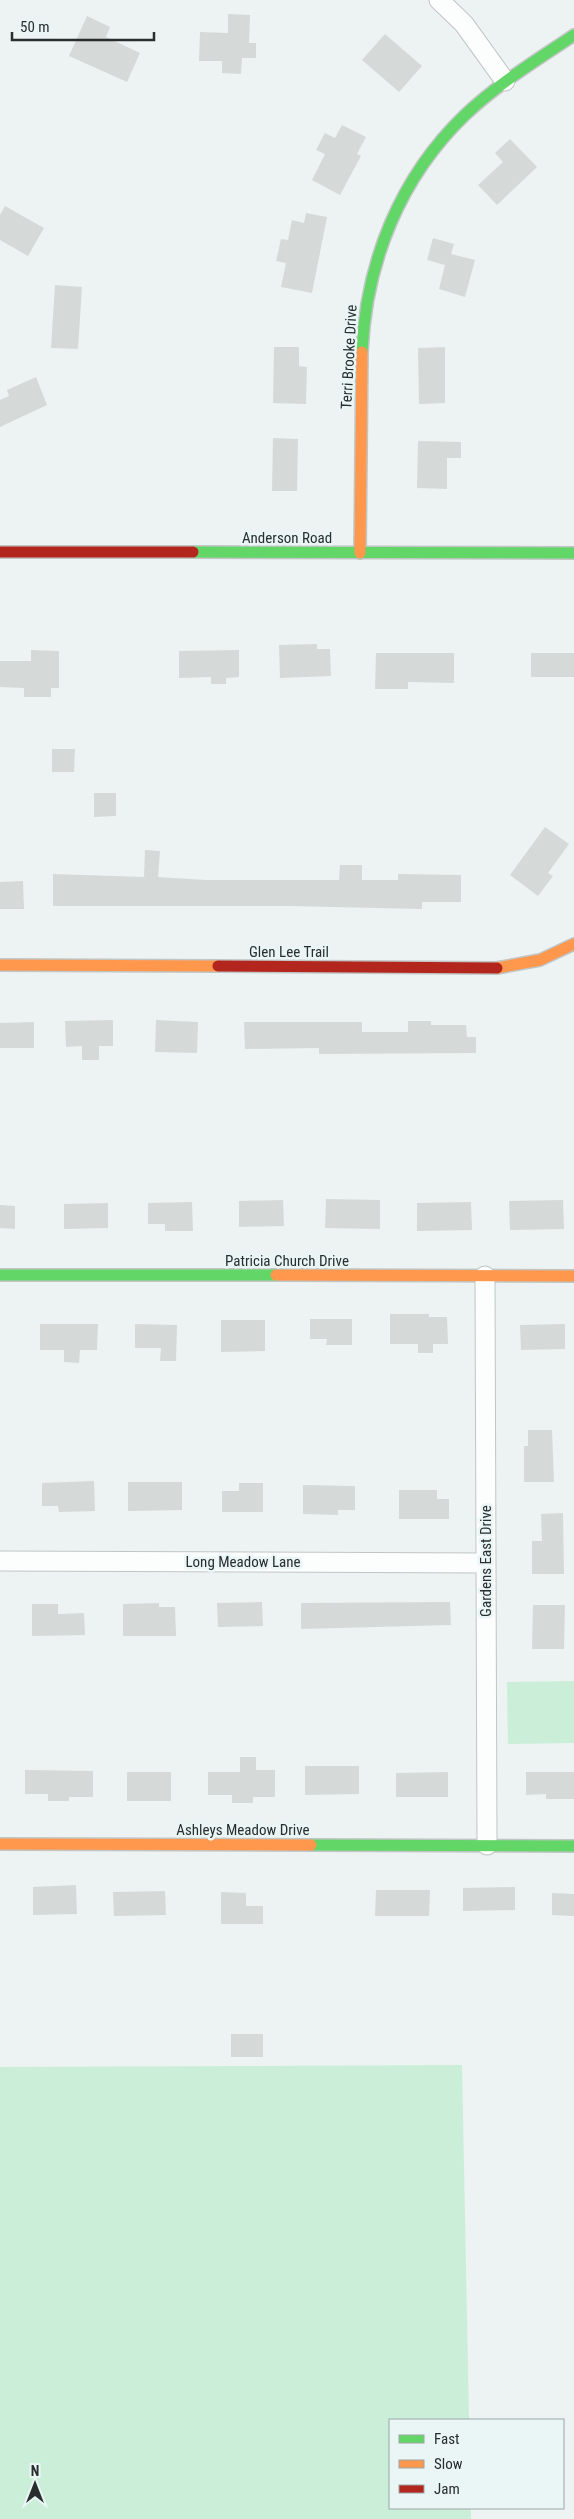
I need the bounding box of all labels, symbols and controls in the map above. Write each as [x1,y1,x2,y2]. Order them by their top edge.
scale bar [12,10,155,42]
text: 50 m [20,18,50,36]
street label: Terri Brooke Drive [337,304,361,410]
street label: Anderson Road [242,529,332,547]
street label: Glen Lee Trail [249,943,329,961]
street label: Patricia Church Drive [225,1252,349,1270]
street label: Gardens East Drive [477,1505,495,1617]
street label: Long Meadow Lane [185,1553,301,1571]
street label: Ashleys Meadow Drive [176,1821,310,1839]
legend [389,2419,564,2509]
text: Fast [434,2430,459,2448]
text: Slow [434,2455,463,2473]
north arrow [10,2459,60,2509]
text: N [31,2463,39,2479]
text: Jam [434,2480,460,2498]

